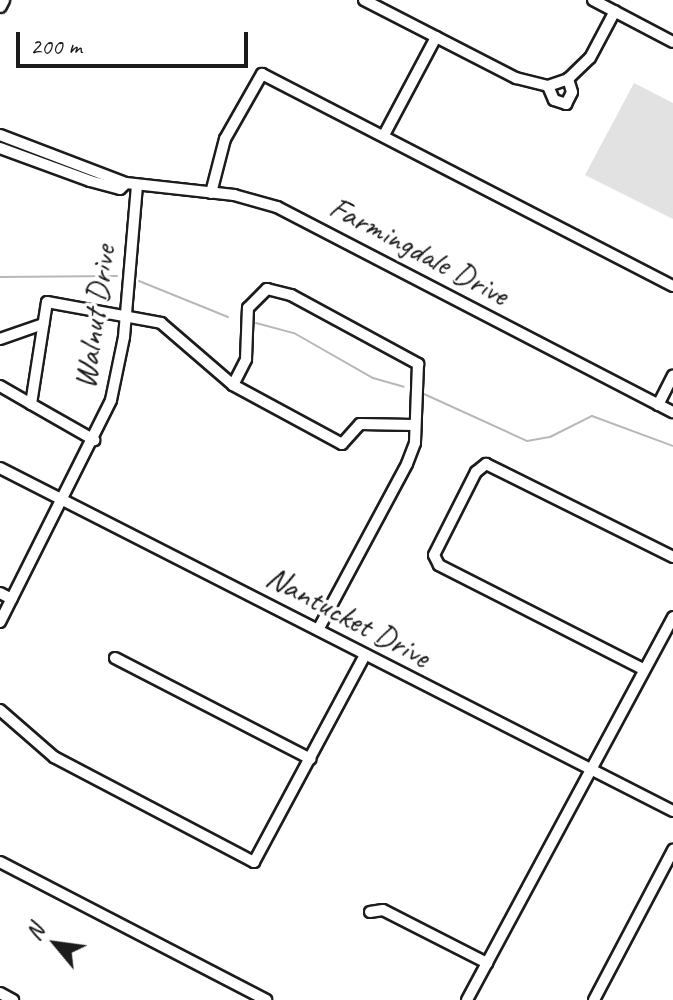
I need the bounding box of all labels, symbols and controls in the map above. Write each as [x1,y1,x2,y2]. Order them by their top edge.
scale bar [20,16,252,66]
text: 200 m [30,31,82,61]
street label: Farmingdale Drive [323,188,515,314]
street label: Walnut Drive [66,243,124,391]
street label: Nantucket Drive [260,558,436,676]
north arrow [16,904,96,984]
text: N [19,920,51,945]

